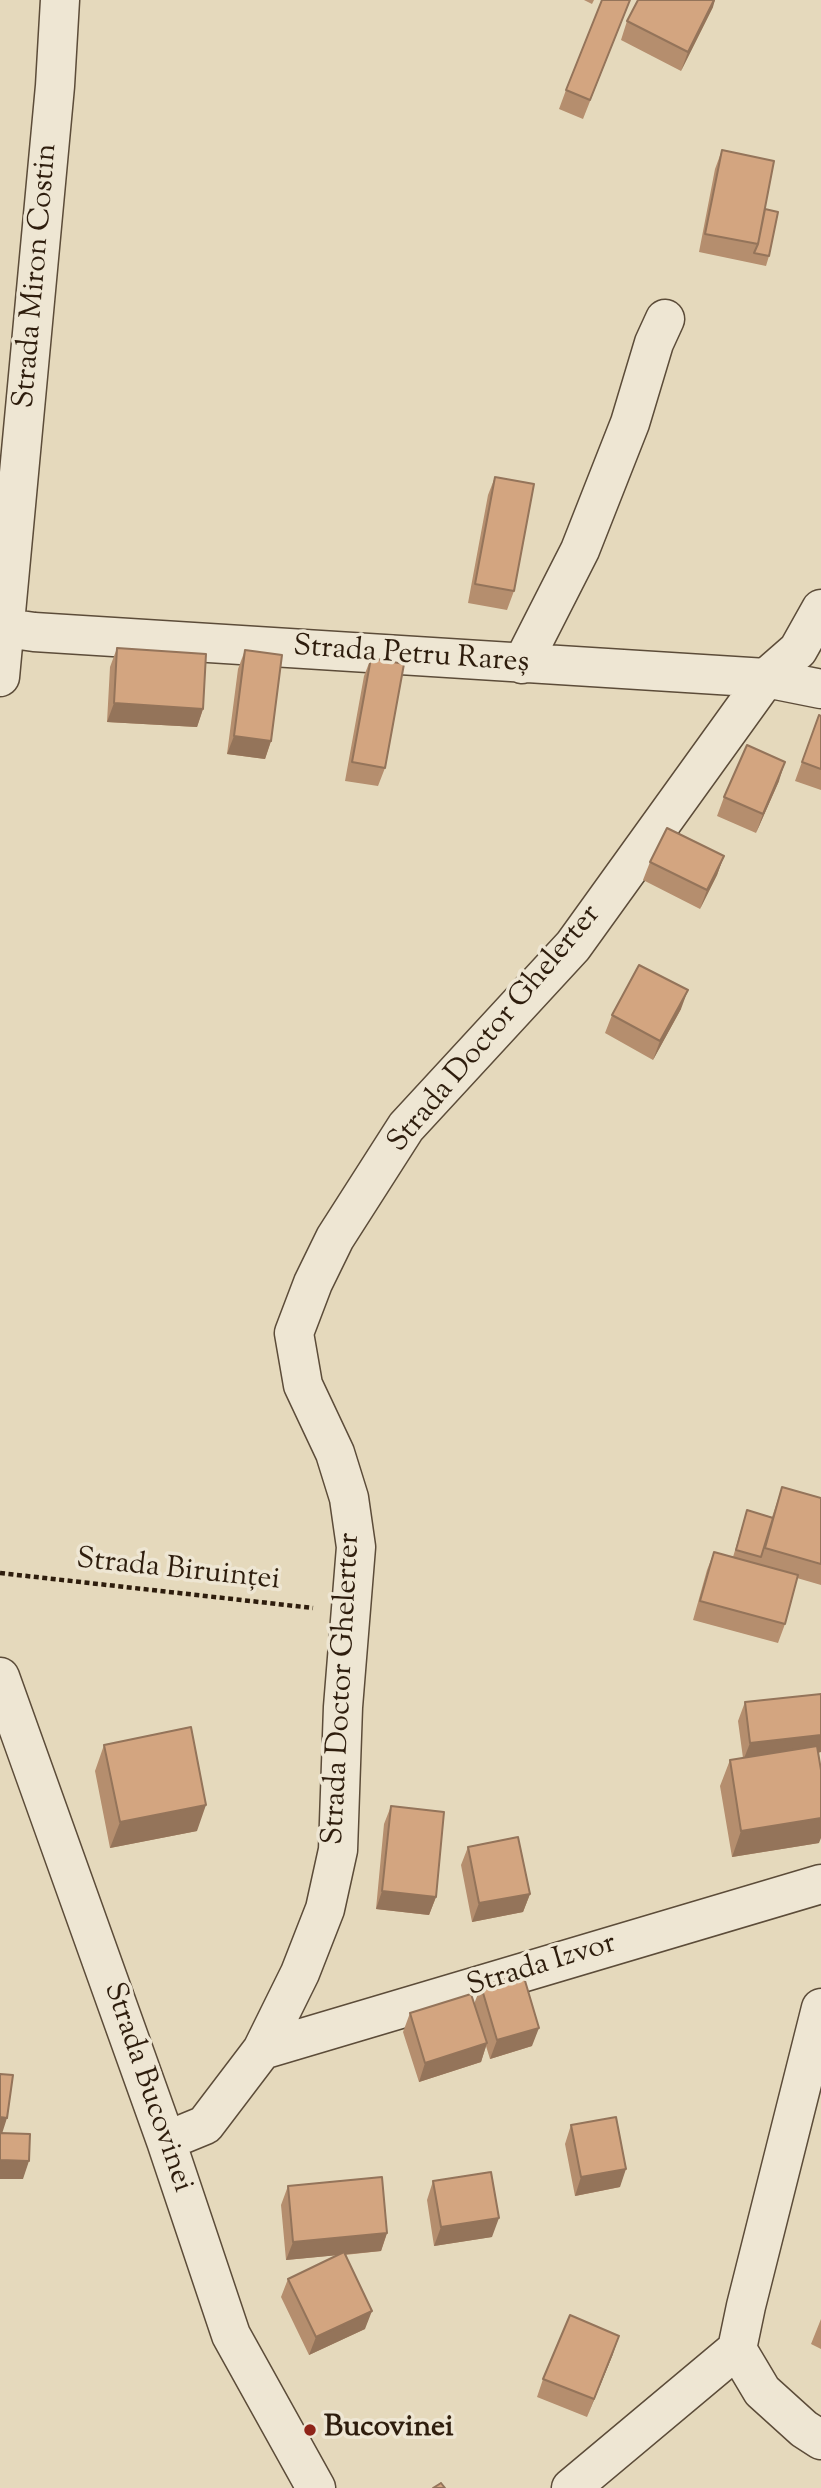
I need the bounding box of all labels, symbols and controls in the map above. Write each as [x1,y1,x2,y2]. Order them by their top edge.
street label: Strada Miron Costin [8,142,68,410]
street label: Strada Petru Rareș [292,631,530,683]
street label: Strada Doctor Ghelerter [382,899,610,1161]
street label: Strada Doctor Ghelerter [318,1532,370,1846]
street label: Strada Biruinței [74,1543,282,1601]
street label: Strada Izvor [463,1927,621,2007]
street label: Strada Bucovinei [93,1978,199,2198]
place label: Bucovinei [324,2412,453,2448]
marker: Bucovinei [302,2422,318,2438]

